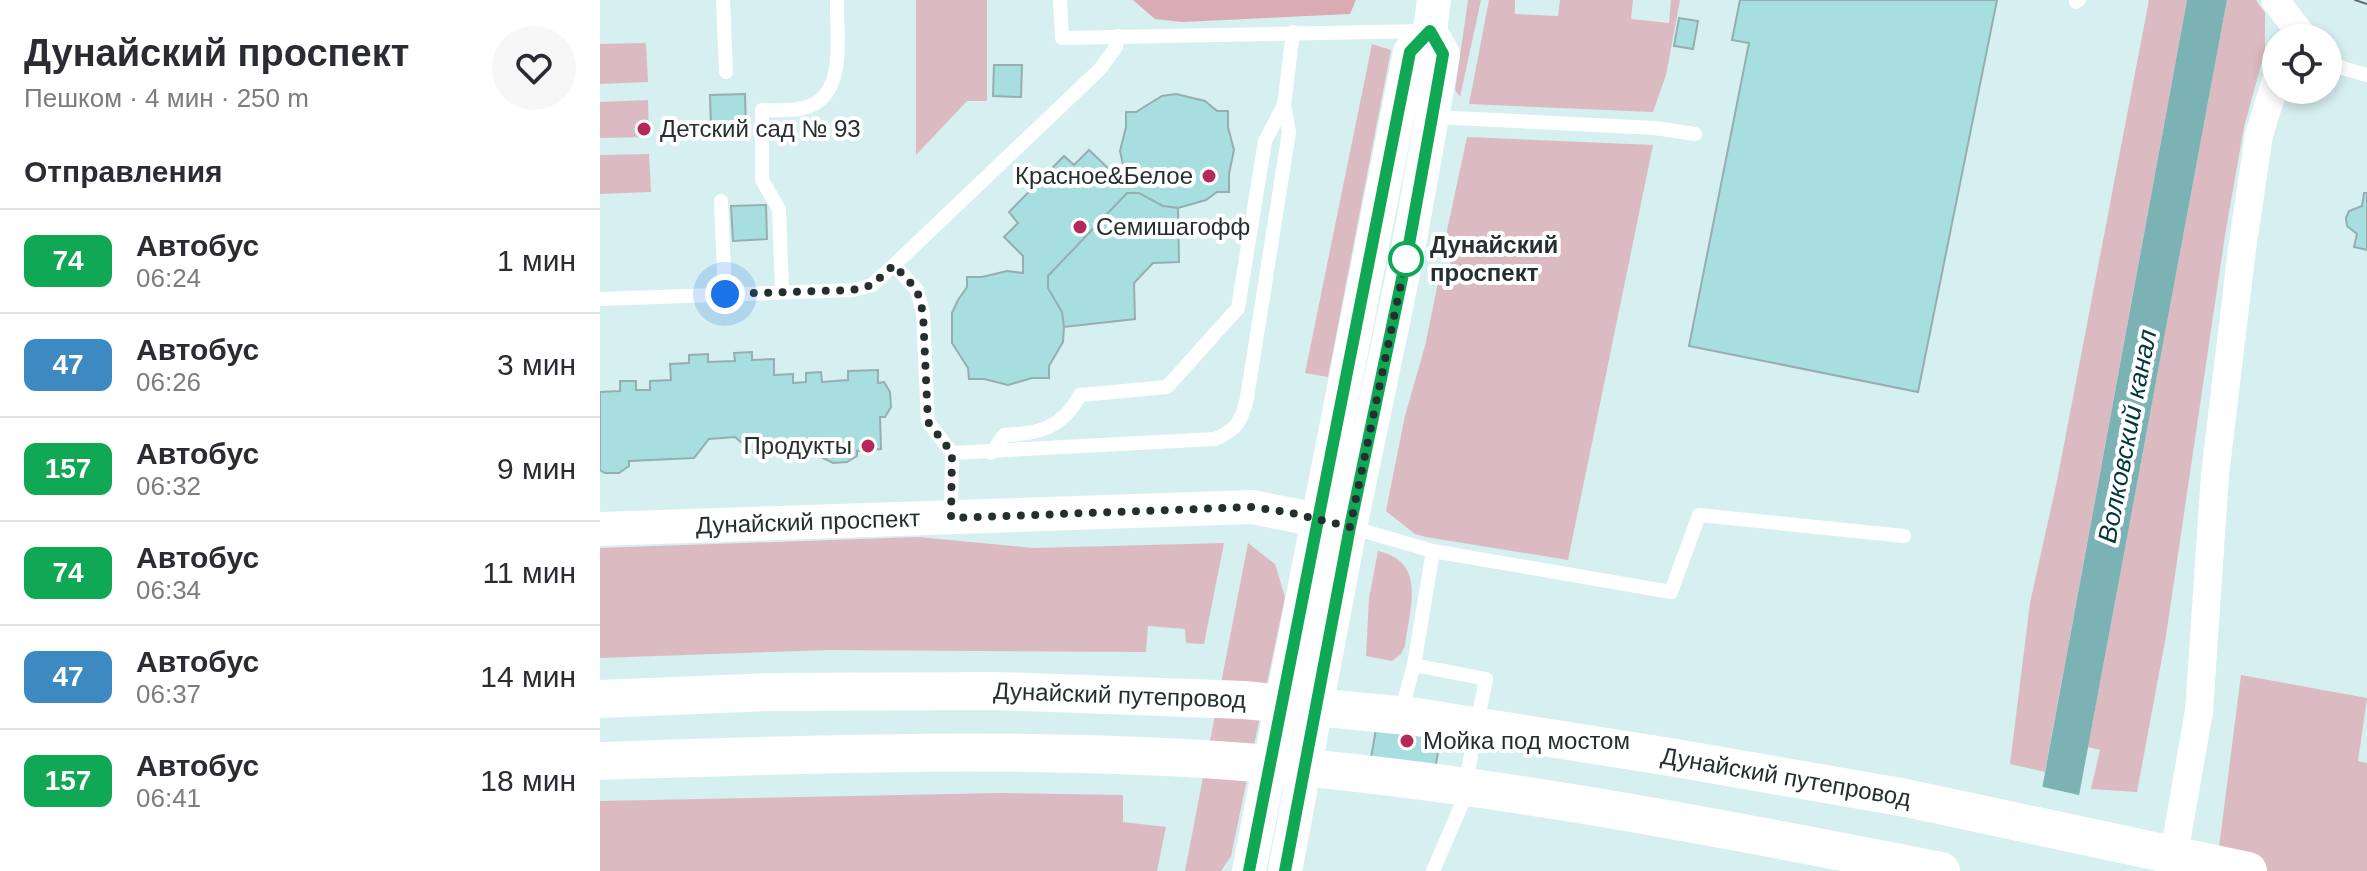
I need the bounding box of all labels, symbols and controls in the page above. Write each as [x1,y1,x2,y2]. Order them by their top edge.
map controls [2262,24,2342,104]
button: locate [2262,24,2342,104]
button: heart [492,26,576,110]
text: Дунайский проспект [24,32,409,74]
text: Пешком · 4 мин · 250 m [24,83,309,113]
place label: Детский сад № 93 [660,115,861,142]
marker: Детский сад № 93 [635,120,653,138]
text: Отправления [24,155,223,188]
place label: Красное&Белое [1015,162,1193,189]
marker: Красное&Белое [1200,167,1218,185]
place label: Семишагофф [1096,213,1250,240]
marker: Семишагофф [1071,218,1089,236]
text: Автобус [136,229,259,262]
place label: Дунайский проспект [1430,231,1558,286]
marker: Дунайский проспект [1389,242,1423,276]
text: 1 мин [497,244,576,277]
text: 74 [52,245,84,276]
text: 06:24 [136,263,201,293]
your location [705,274,745,314]
water label: Волковский канал [2092,326,2162,545]
text: Автобус [136,333,259,366]
text: 3 мин [497,348,576,381]
text: 47 [52,349,84,380]
text: 06:26 [136,367,201,397]
place label: Продукты [744,432,852,459]
text: Автобус [136,437,259,470]
marker: Продукты [859,437,877,455]
text: 9 мин [497,452,576,485]
text: 157 [45,453,91,484]
text: 06:32 [136,471,201,501]
street label: Дунайский проспект [695,504,921,539]
text: Автобус [136,541,259,574]
text: 11 мин [483,556,576,589]
text: 74 [52,557,84,588]
text: 06:34 [136,575,201,605]
text: Автобус [136,645,259,678]
text: 14 мин [480,660,576,693]
text: 47 [52,661,84,692]
street label: Дунайский путепровод [993,677,1247,713]
text: 06:37 [136,679,201,709]
place label: Мойка под мостом [1423,727,1630,754]
marker: Мойка под мостом [1398,732,1416,750]
street label: Дунайский путепровод [1659,742,1913,812]
text: Автобус [136,749,259,782]
text: 18 мин [480,764,576,797]
text: 157 [45,765,91,796]
text: 06:41 [136,783,201,813]

